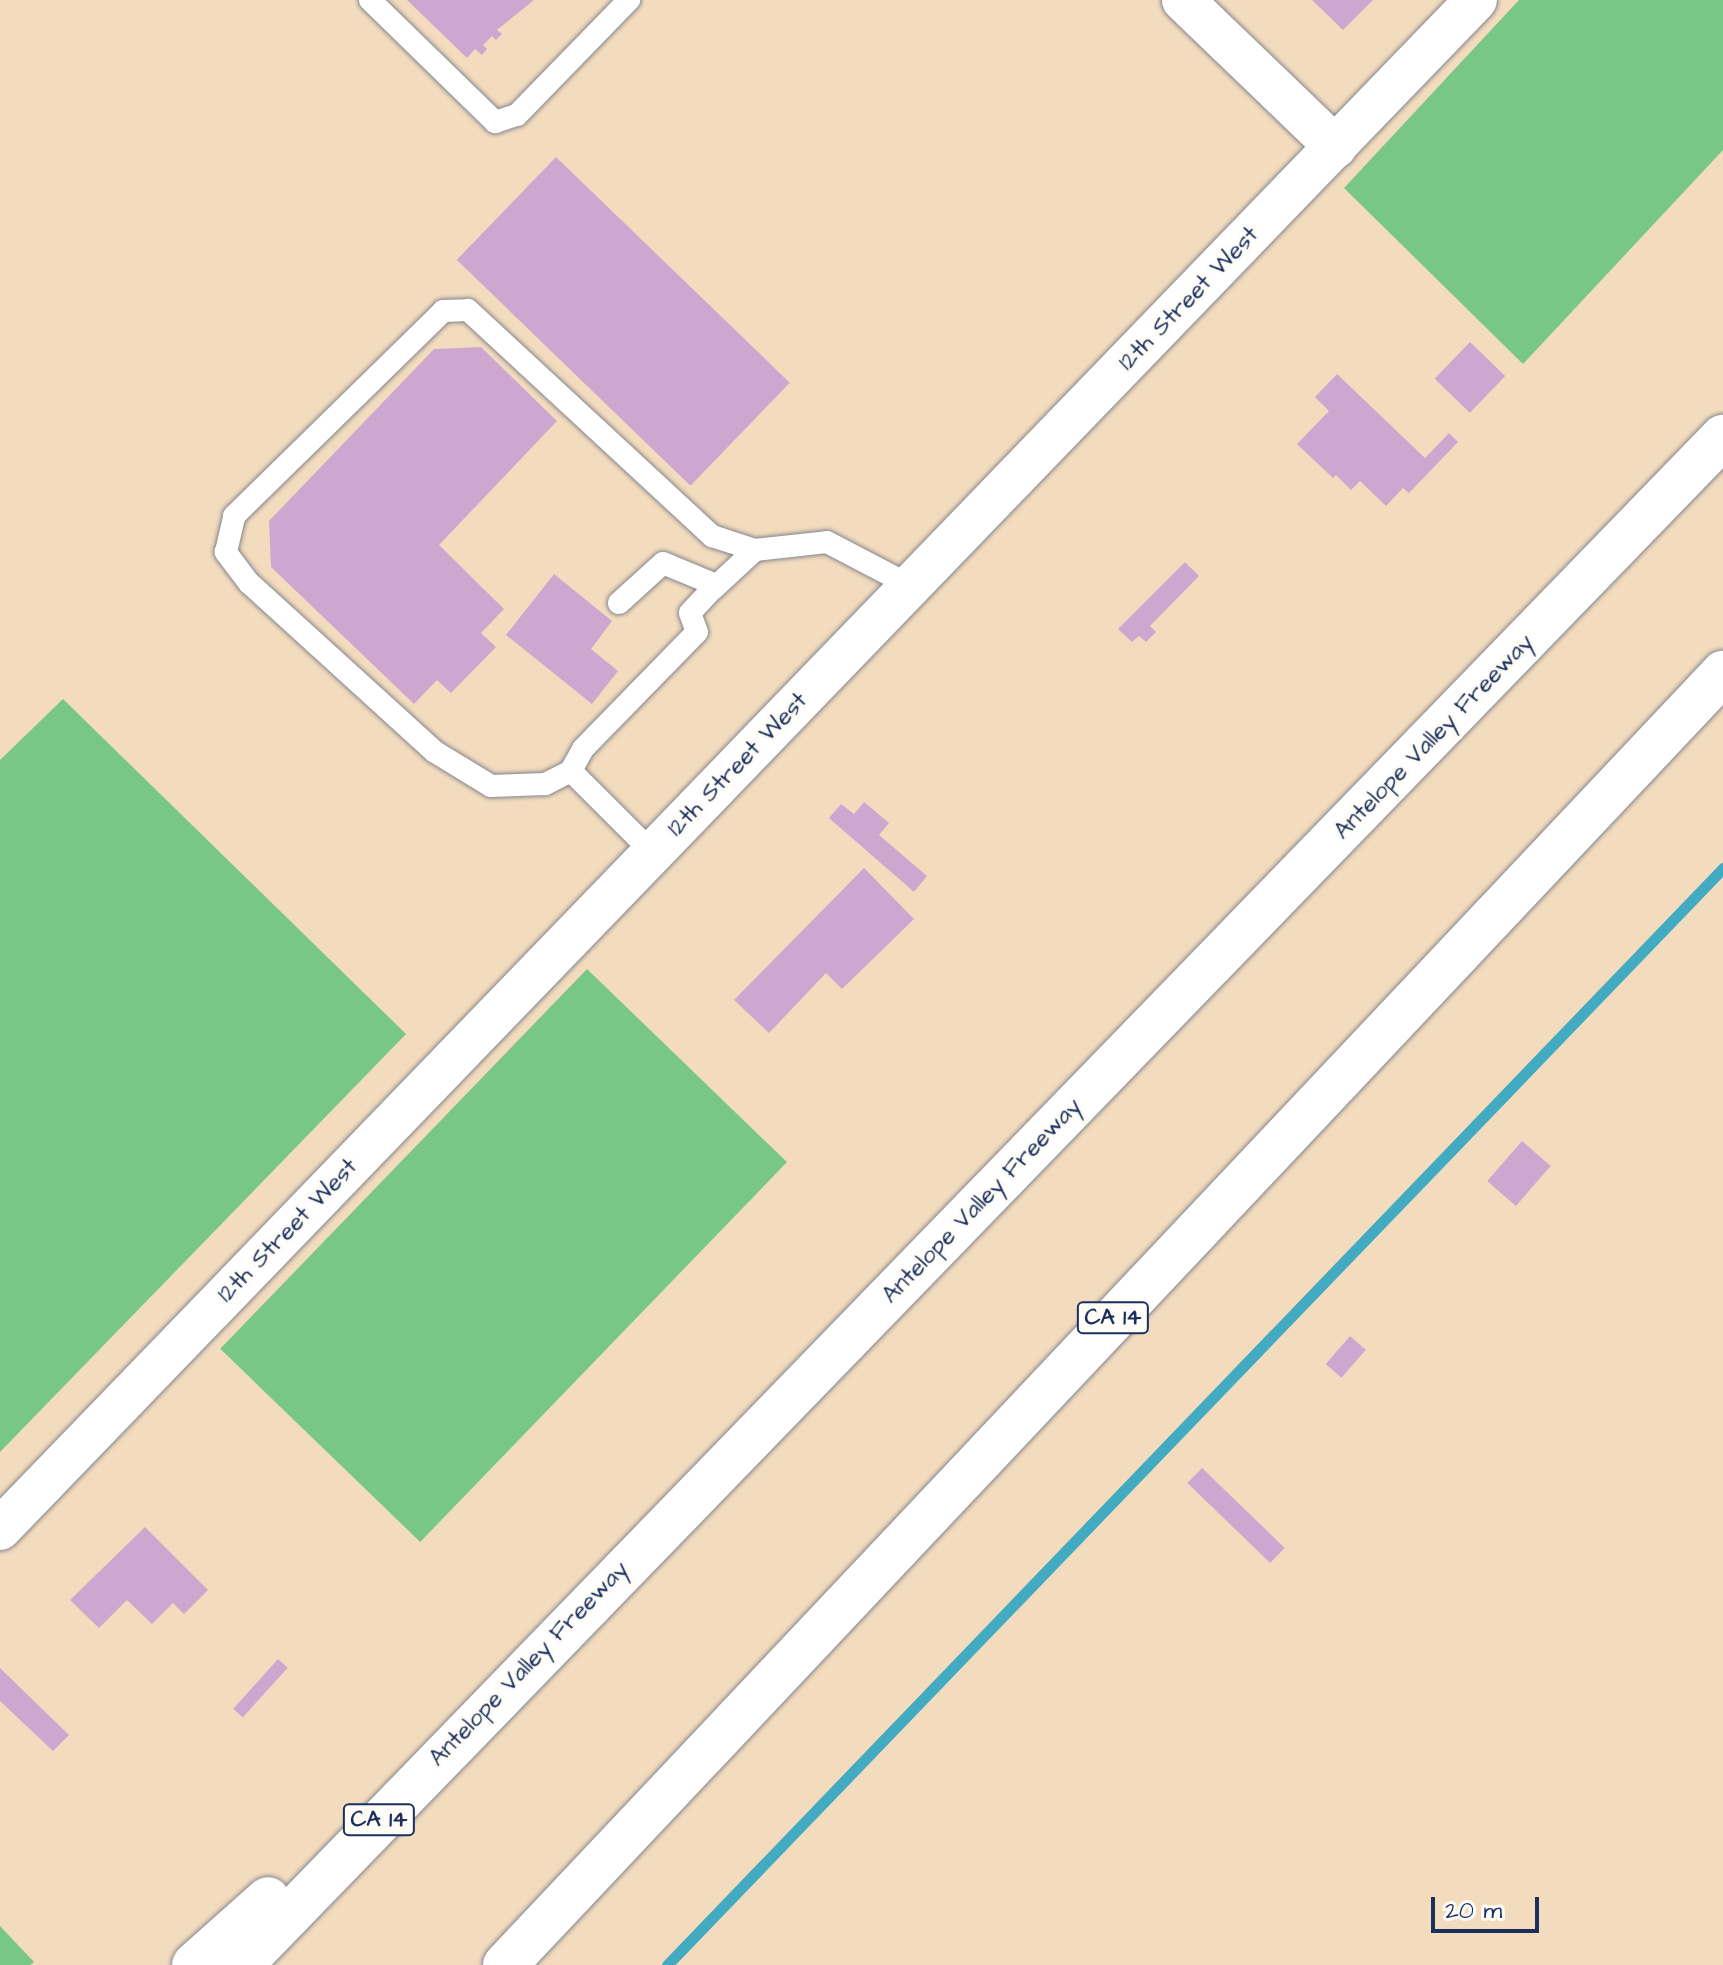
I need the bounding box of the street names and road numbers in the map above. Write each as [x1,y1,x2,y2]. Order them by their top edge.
street label: 12th Street West [1113,221,1265,377]
street label: Antelope Valley Freeway [1328,628,1540,846]
street label: 12th Street West [662,687,814,843]
street label: Antelope Valley Freeway [876,1092,1088,1310]
street label: 12th Street West [212,1153,364,1309]
road number: CA 14 [1075,1300,1151,1336]
street label: Antelope Valley Freeway [423,1555,635,1773]
road number: CA 14 [341,1802,417,1838]

